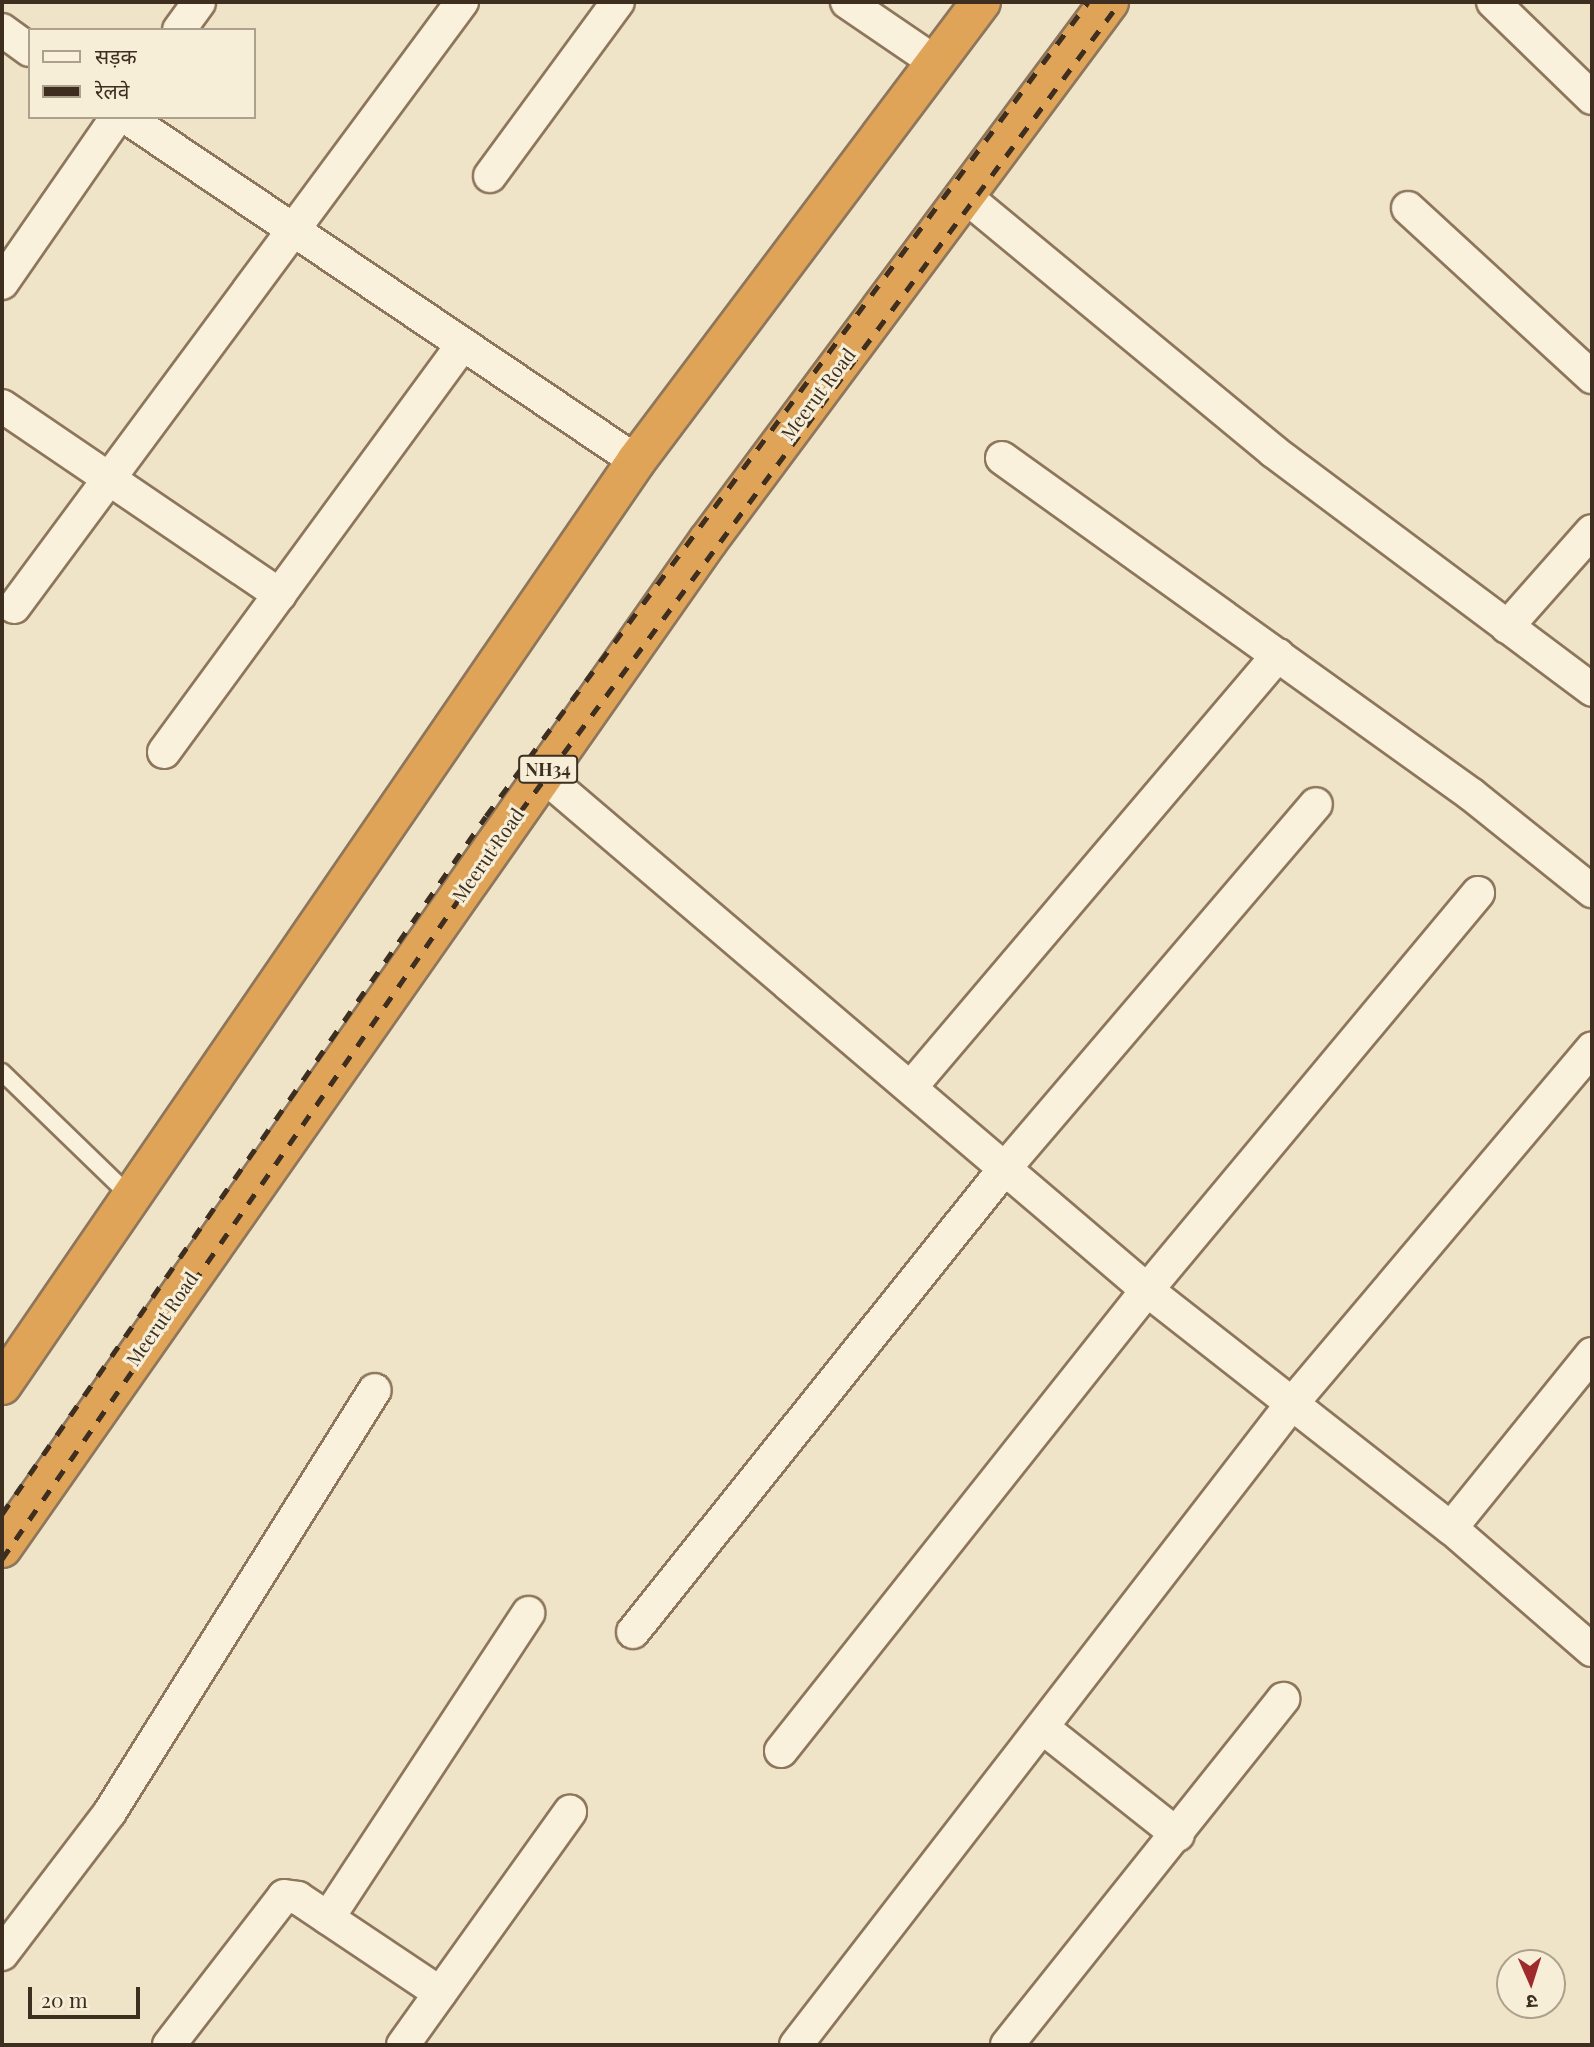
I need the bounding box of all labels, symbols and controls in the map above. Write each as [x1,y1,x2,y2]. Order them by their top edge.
legend [28,28,256,119]
text: सड़क [95,41,137,69]
text: रेलवे [95,76,130,104]
street label: Meerut Road [776,343,860,445]
road number: NH34 [516,754,580,784]
street label: Meerut Road [447,804,529,906]
street label: Meerut Road [121,1268,203,1370]
north arrow [1496,1949,1566,2019]
scale bar [32,1974,144,2018]
text: 20 m [41,1985,88,2013]
text: उ [1526,1990,1538,2016]

